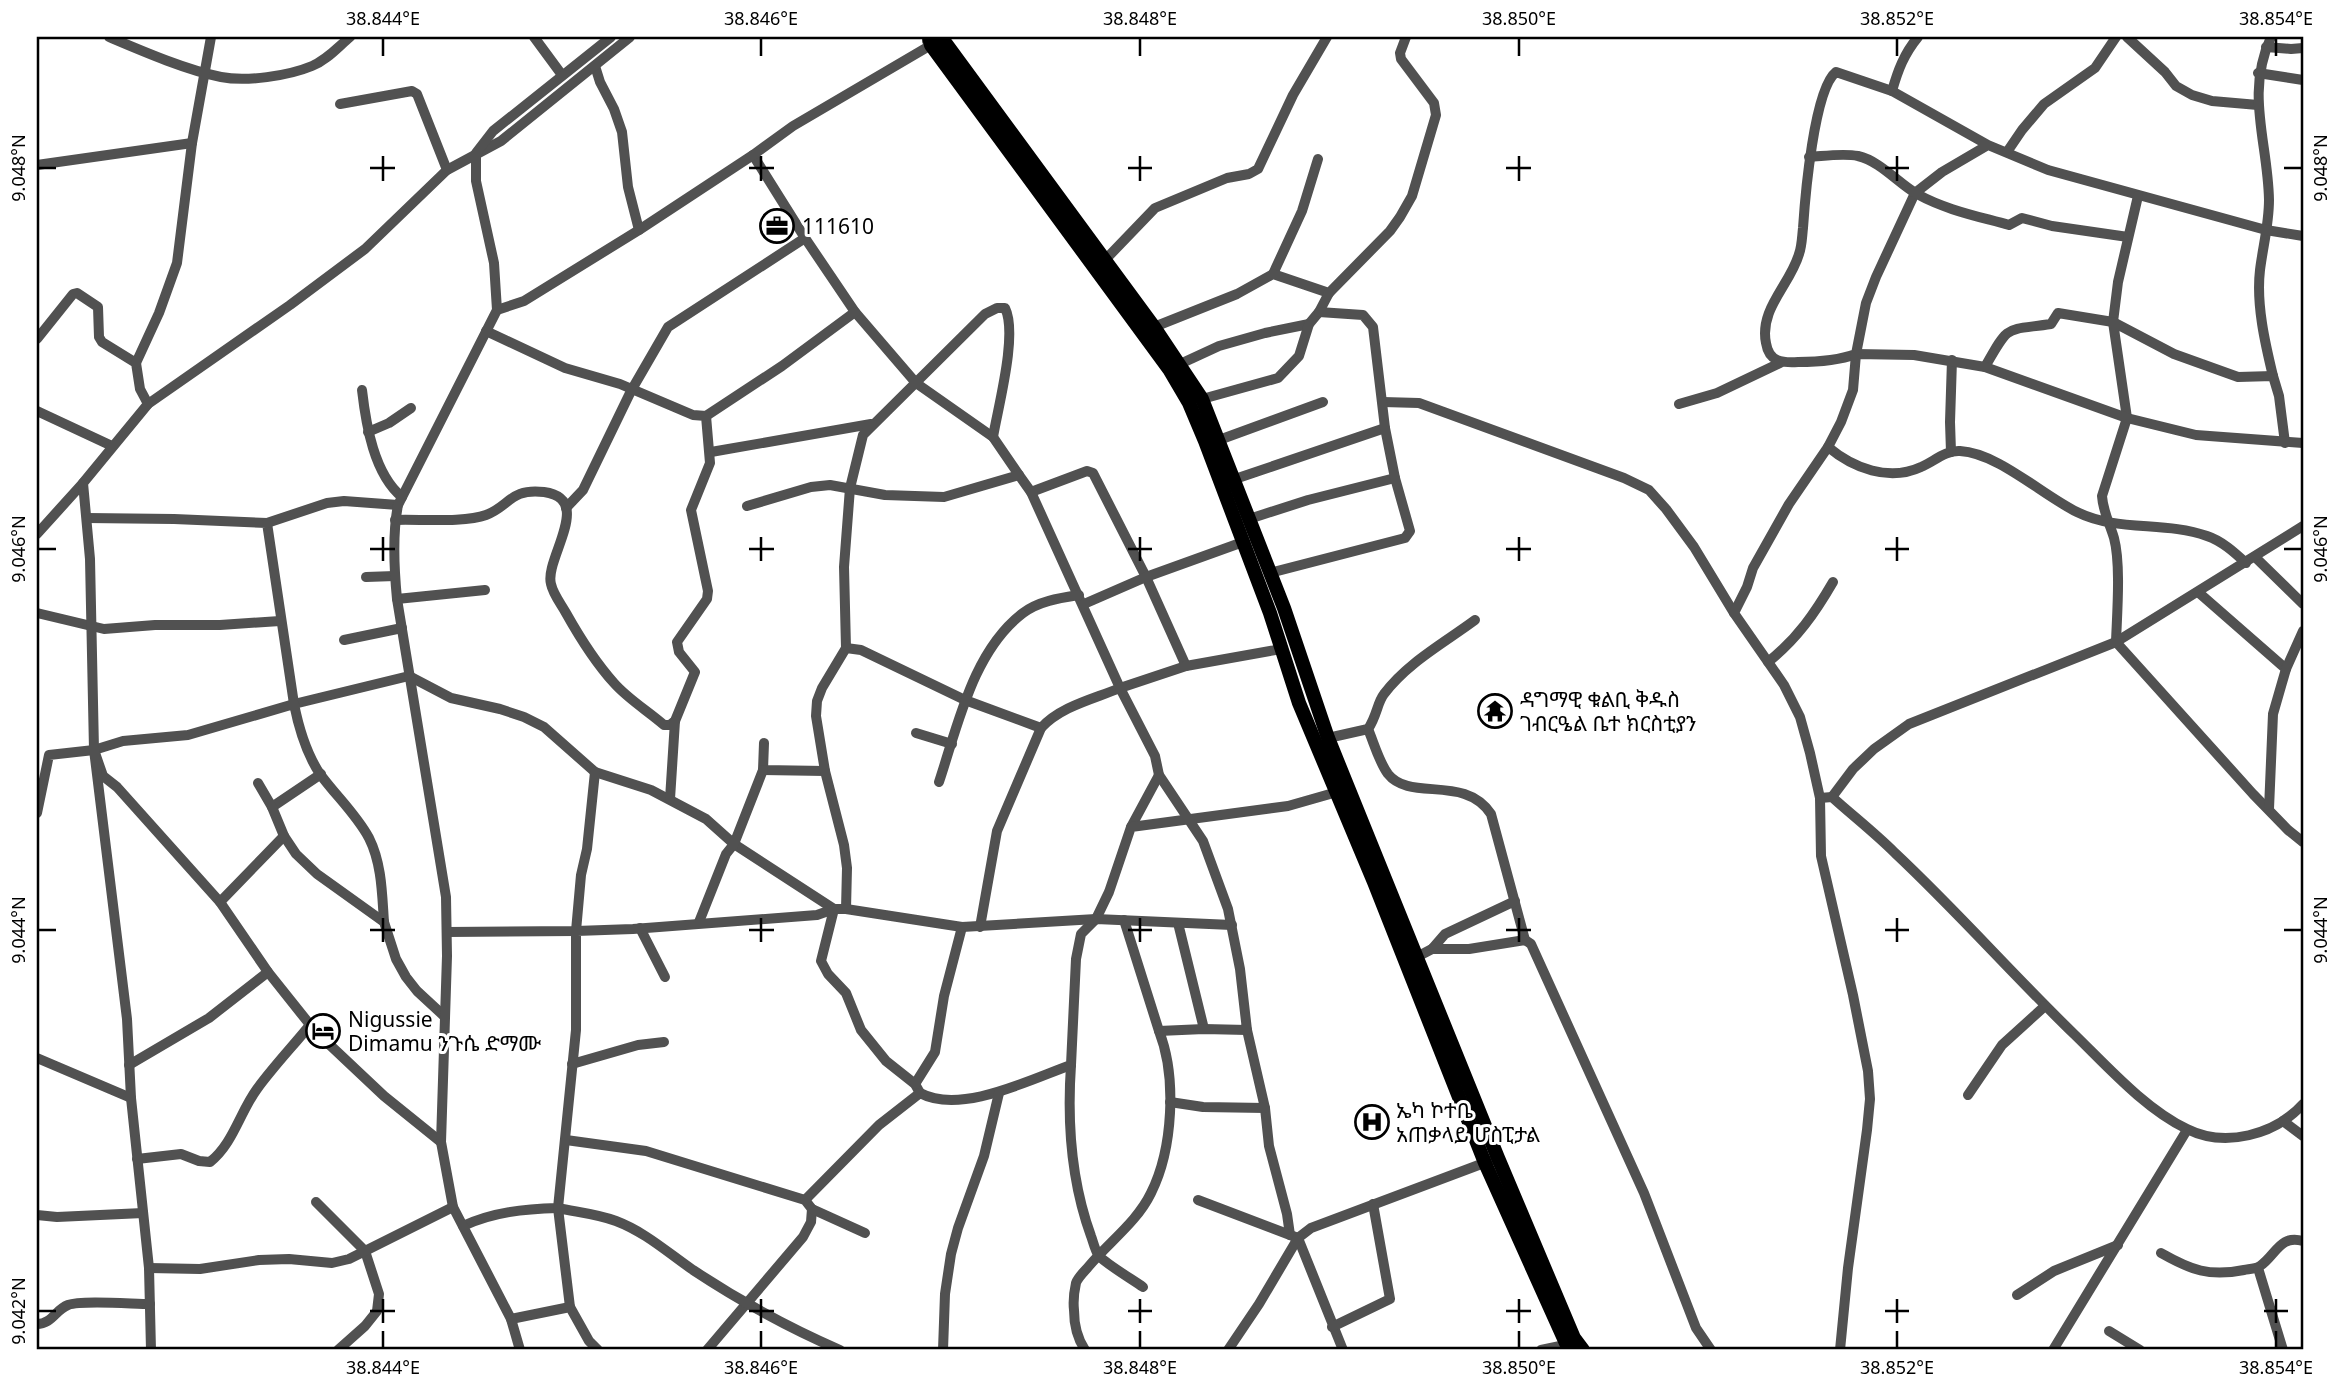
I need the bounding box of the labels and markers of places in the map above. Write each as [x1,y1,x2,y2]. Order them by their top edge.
office icon: 111610 [758,207,796,245]
place label: 111610 [802,212,874,240]
place label: ዳግማዊ ቁልቢ ቅዱስ ገብርዔል ቤተ ክርስቲያን [1520,685,1696,737]
temple icon: ዳግማዊ ቁልቢ ቅዱስ ገብርዔል ቤተ ክርስቲያን [1476,692,1514,730]
place label: Nigussie Dimamu ንጉሴ ድማሙ [348,1005,541,1057]
hotel icon: Nigussie Dimamu ንጉሴ ድማሙ [304,1012,342,1050]
place label: ኤካ ኮተቤ አጠቃላይ ሆስፒታል [1396,1096,1540,1148]
hospital icon: ኤካ ኮተቤ አጠቃላይ ሆስፒታል [1353,1103,1391,1141]

